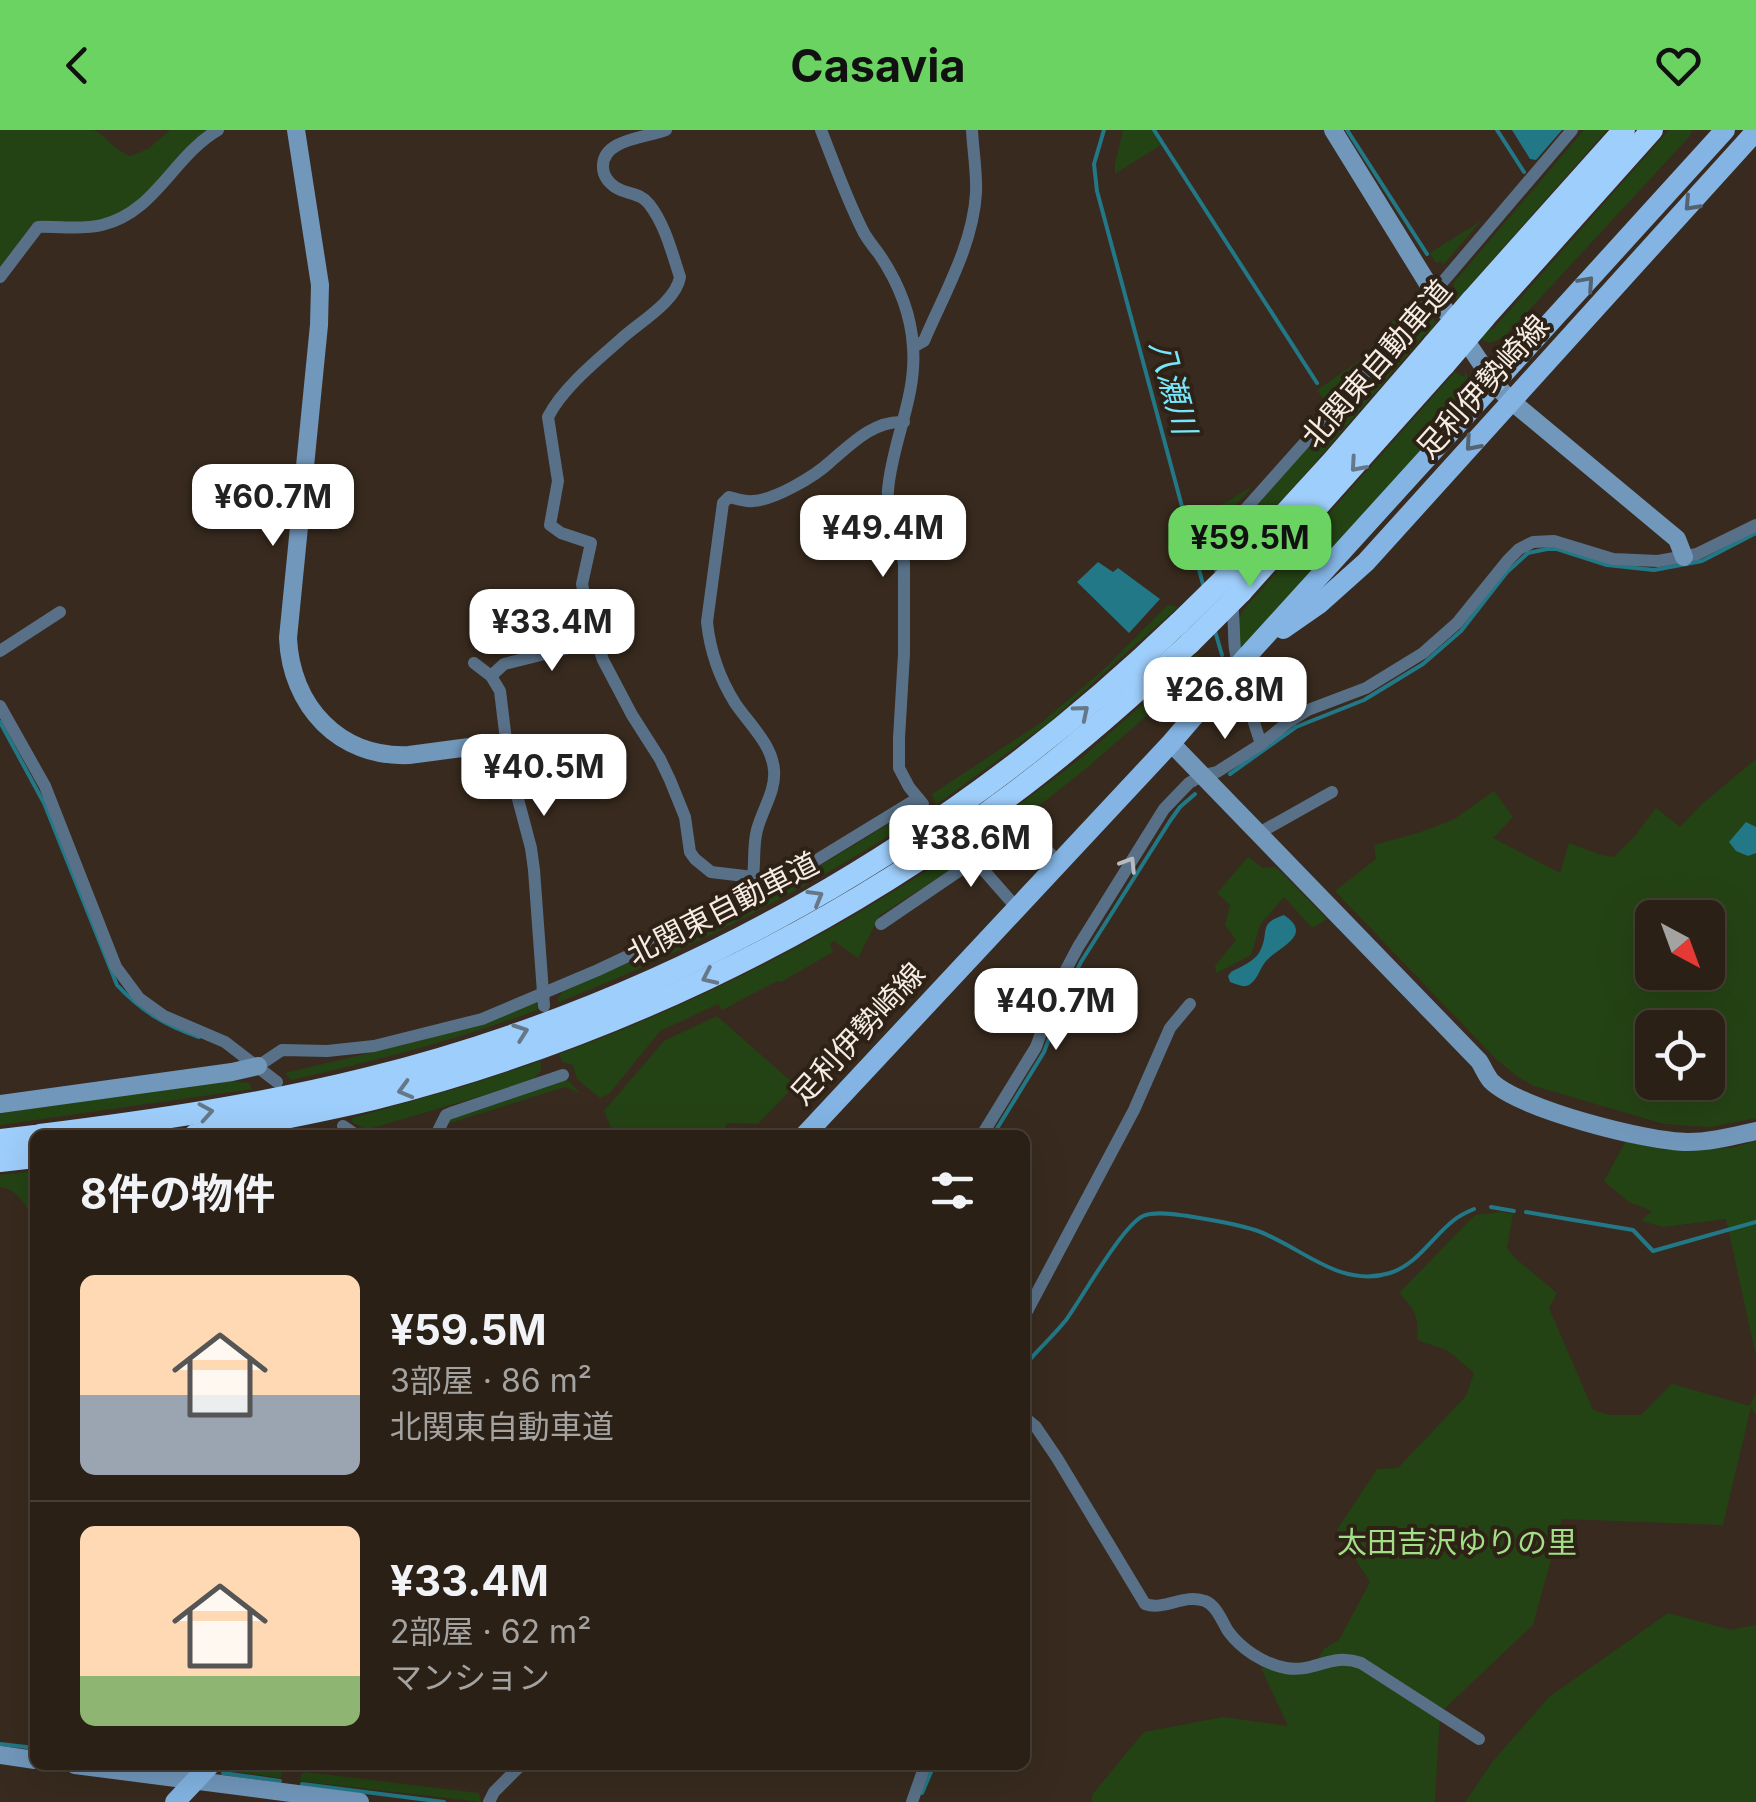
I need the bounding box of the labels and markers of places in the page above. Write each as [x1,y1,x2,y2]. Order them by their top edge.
pin: ¥60.7M [192,464,354,549]
pin: ¥49.4M [802,495,964,580]
pin: ¥59.5M [1169,505,1331,590]
pin: ¥33.4M [471,589,633,674]
pin: ¥26.8M [1144,657,1306,742]
pin: ¥40.5M [463,734,625,819]
pin: ¥38.6M [890,805,1052,890]
pin: ¥40.7M [975,968,1137,1053]

